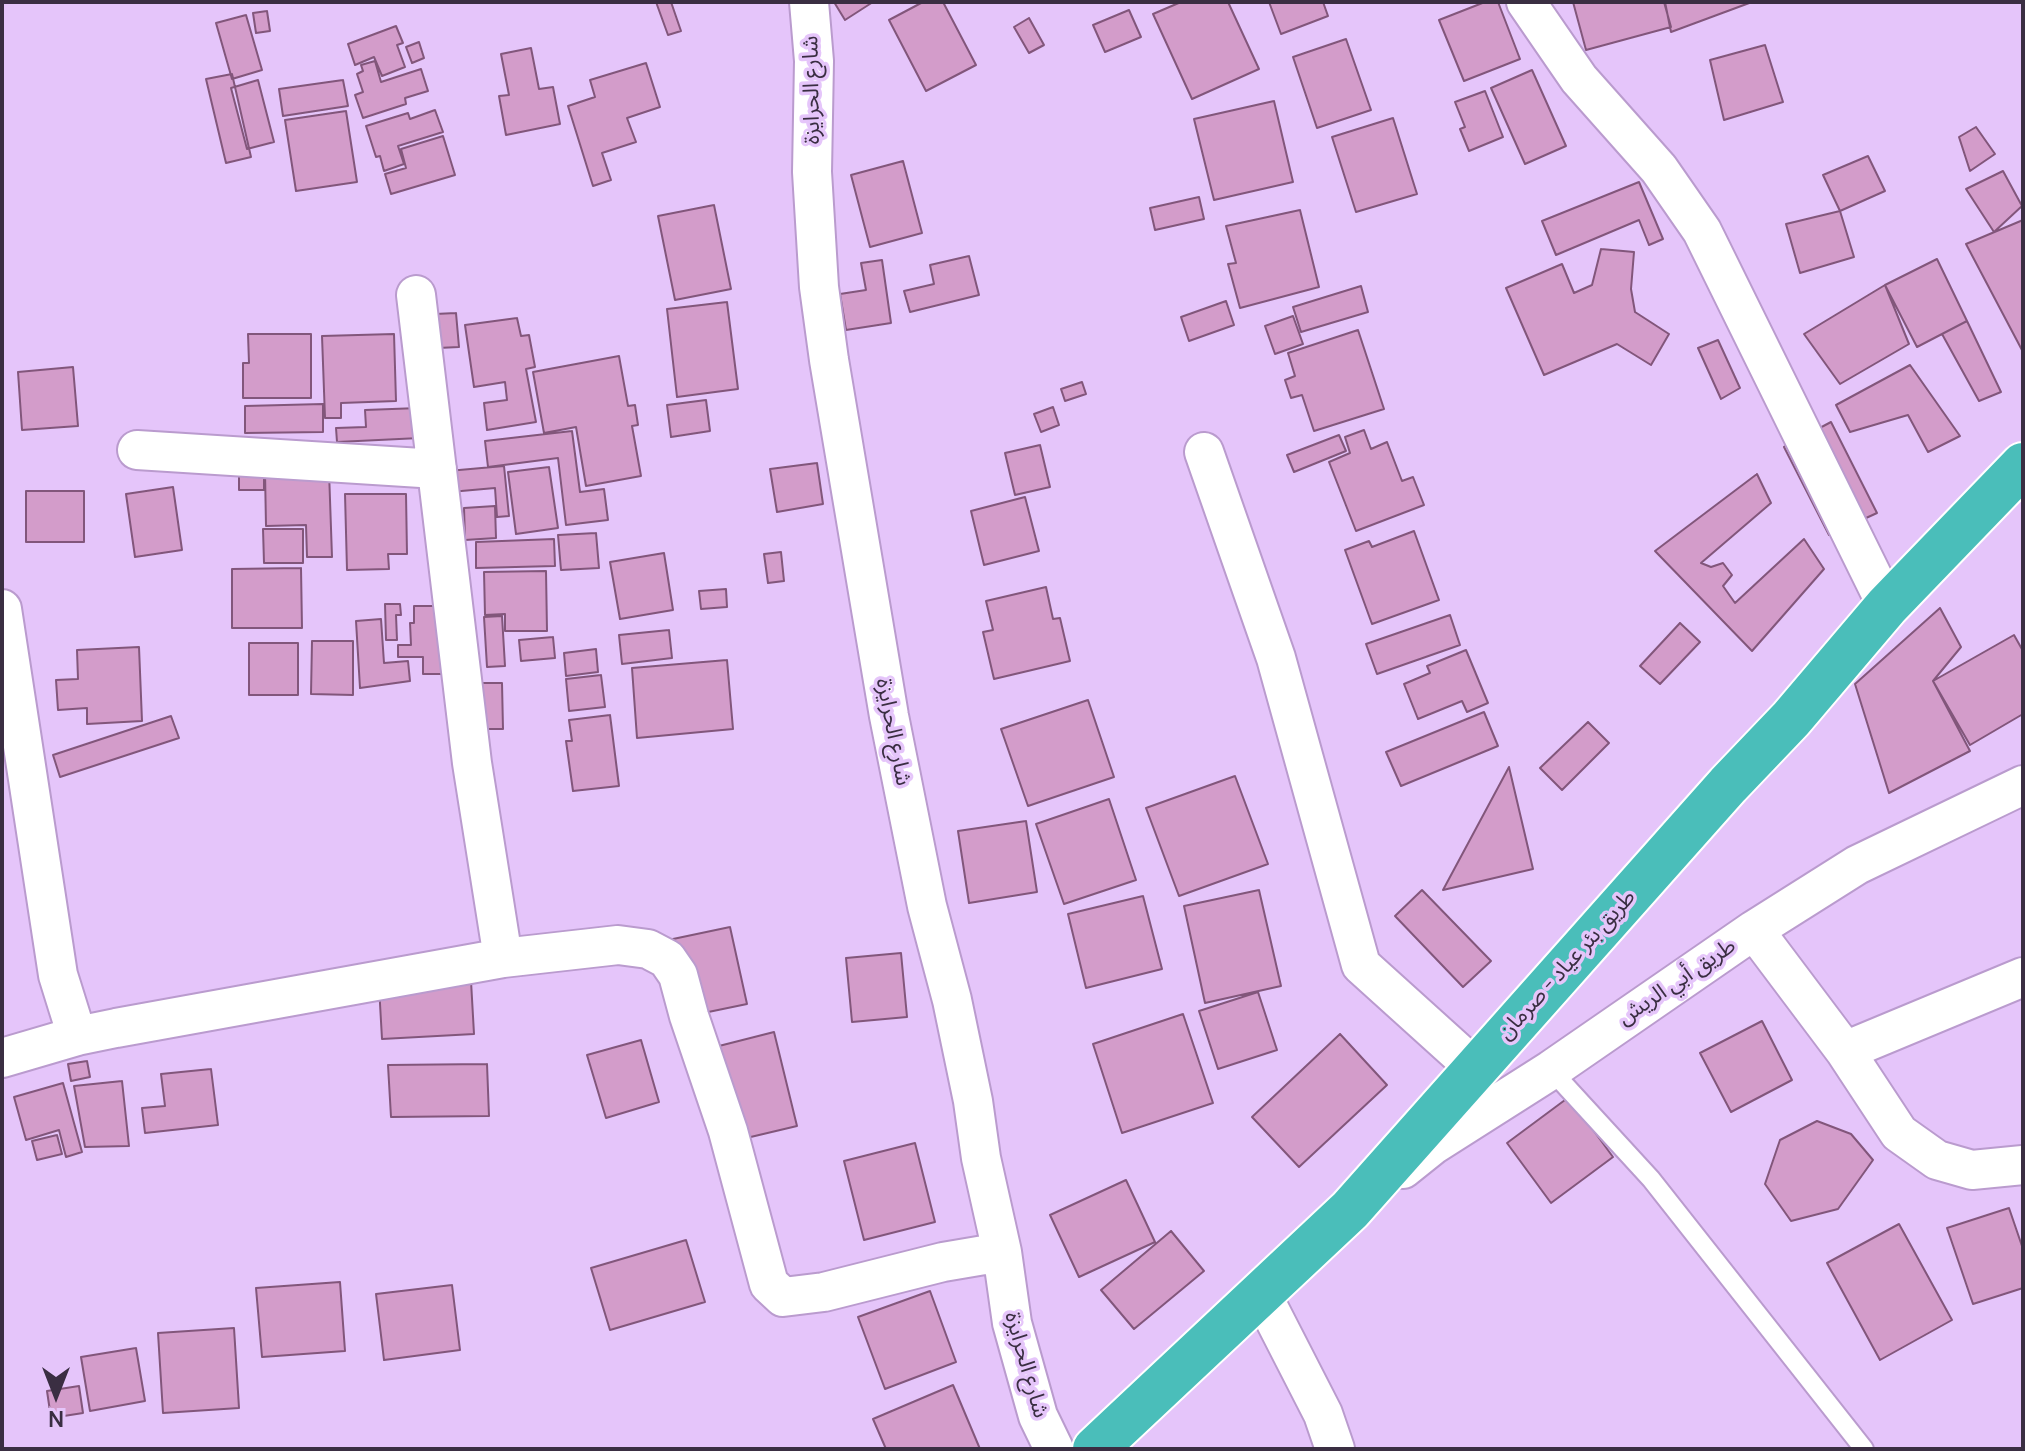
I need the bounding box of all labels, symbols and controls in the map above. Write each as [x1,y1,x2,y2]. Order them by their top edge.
street label: شارع الحرايزة [798,35,826,145]
street label: شارع الحرايزة [870,676,916,788]
street label: طريق بئر عياد - صرمان [1493,884,1641,1046]
street label: طريق أبي الريش [1613,933,1741,1031]
street label: شارع الحرايزة [998,1309,1054,1421]
north arrow [16,1355,96,1435]
text: N [48,1404,64,1434]

